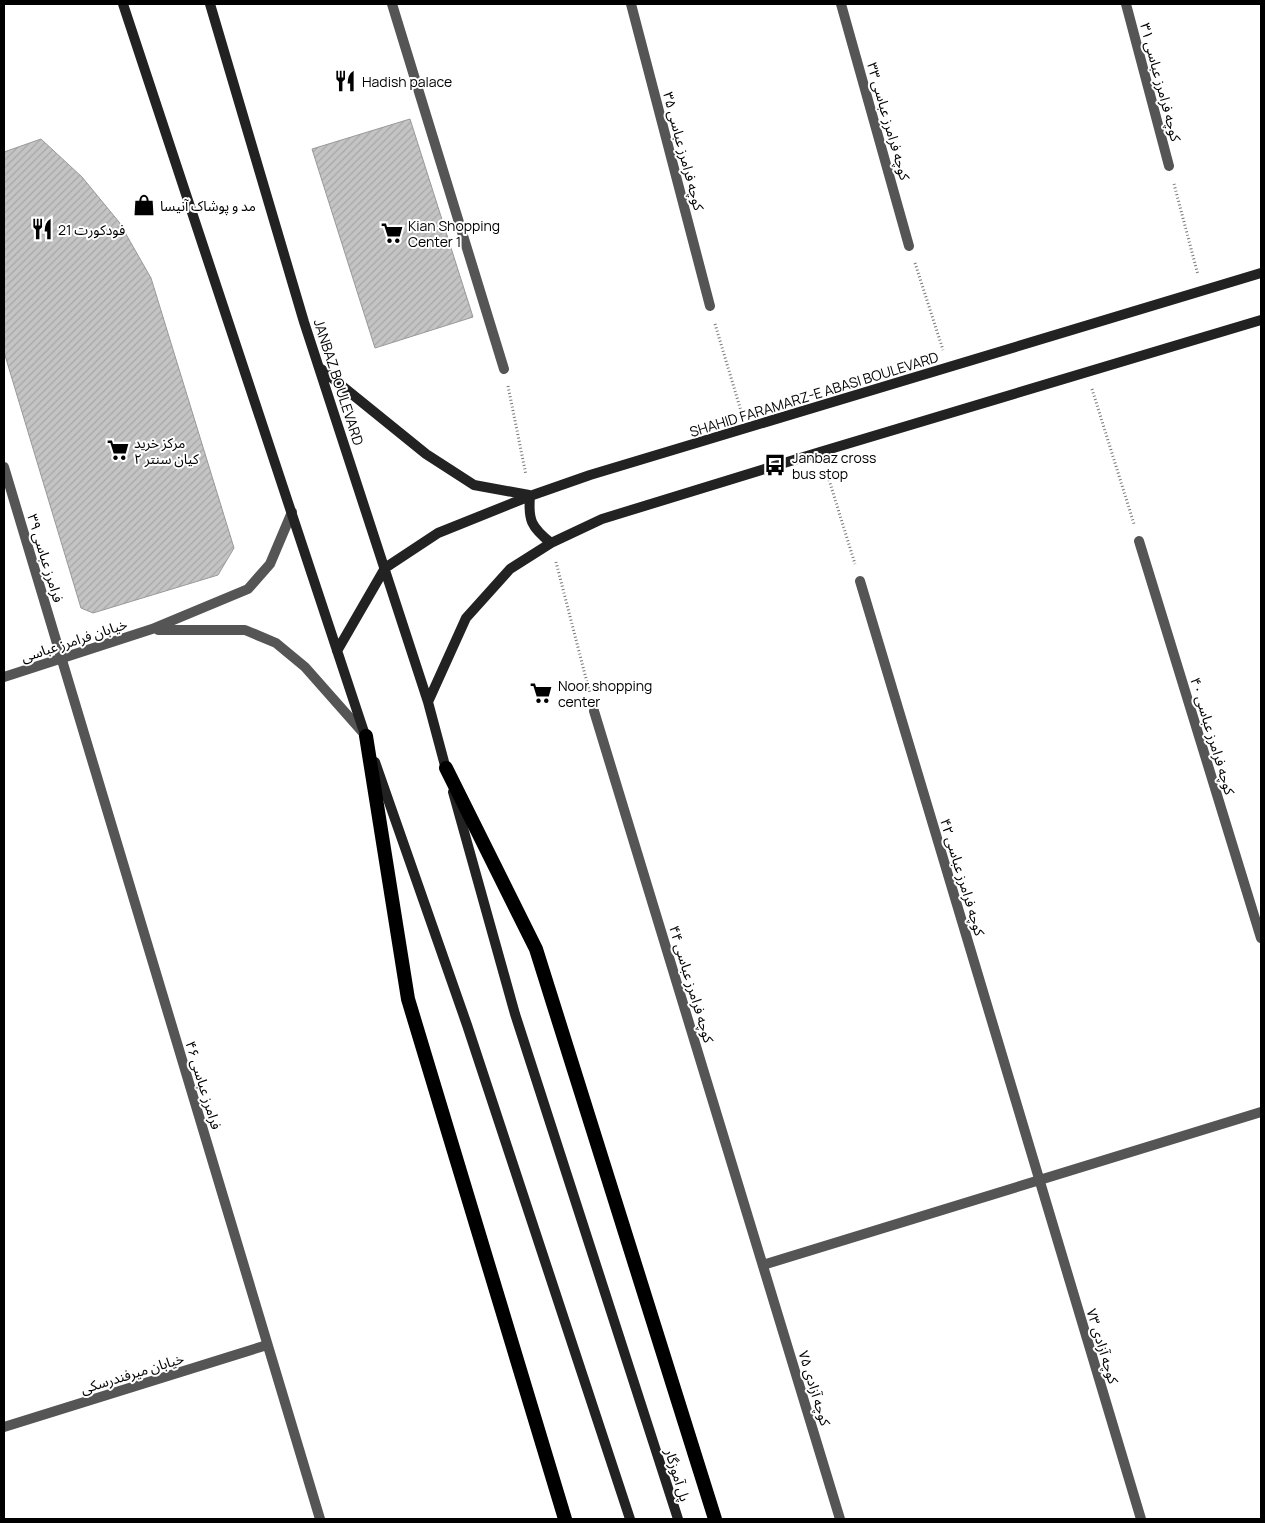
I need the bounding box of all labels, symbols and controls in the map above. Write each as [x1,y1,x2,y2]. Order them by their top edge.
street label: کوچه فرامرز عباسی ۳۱ [1135,21,1186,144]
street label: کوچه فرامرز عباسی ۳۳ [862,60,915,183]
restaurant icon: Hadish palace [332,68,358,94]
place label: Hadish palace [362,72,452,91]
street label: کوچه فرامرز عباسی ۳۵ [658,90,709,213]
shop icon: مد و پوشاک آنیسا [131,192,157,218]
place label: مد و پوشاک آنیسا [160,196,256,216]
restaurant icon: فودکورت 21 [29,216,55,242]
place label: Kian Shopping Center 1 [408,216,500,251]
place label: فودکورت 21 [58,220,125,239]
supermarket icon: Kian Shopping Center 1 [379,220,405,246]
street label: JANBAZ BOULEVARD [310,316,368,448]
street label: SHAHID FARAMARZ-E ABASI BOULEVARD [687,347,941,441]
place label: مرکز خرید کیان سنتر ۲ [134,433,199,468]
supermarket icon: مرکز خرید کیان سنتر ۲ [105,437,131,463]
place label: Janbaz cross bus stop [792,448,876,483]
bus stop icon: Janbaz cross bus stop [762,452,788,478]
street label: فرامرز عباسی ۳۹ [24,511,68,605]
street label: خیابان فرامرز عباسی [18,614,130,666]
street label: کوچه فرامرز عباسی ۴۰ [1185,675,1240,798]
place label: Noor shopping center [558,676,652,711]
supermarket icon: Noor shopping center [528,680,554,706]
street label: کوچه فرامرز عباسی ۴۲ [935,816,990,939]
street label: کوچه فرامرز عباسی ۴۴ [664,923,719,1046]
street label: فرامرز عباسی ۴۶ [182,1038,226,1132]
street label: کوچه آزادی ۷۳ [1082,1306,1124,1386]
street label: خیابان میرفندرسکی [78,1348,186,1398]
street label: کوچه آزادی ۷۵ [794,1348,836,1428]
street label: پل آموزگار [660,1445,695,1504]

